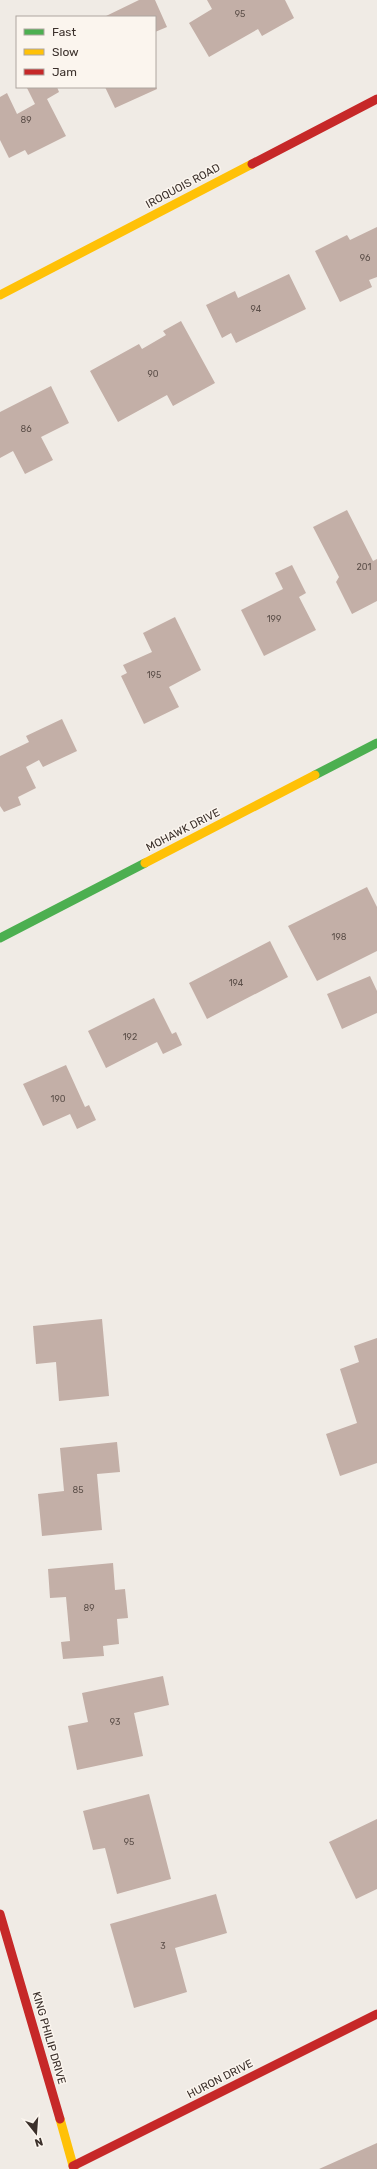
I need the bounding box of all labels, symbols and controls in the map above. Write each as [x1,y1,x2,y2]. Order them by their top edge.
house number: 95 [235,9,245,19]
legend [16,16,156,88]
text: Fast [52,25,76,39]
text: Slow [52,45,79,59]
text: Jam [52,65,77,79]
house number: 89 [20,115,32,125]
street label: IROQUOIS ROAD [144,161,222,211]
house number: 96 [360,253,371,263]
house number: 94 [251,304,262,314]
house number: 90 [147,369,159,379]
house number: 86 [20,424,32,434]
house number: 201 [357,562,372,572]
house number: 199 [267,614,281,624]
house number: 195 [147,670,161,680]
street label: MOHAWK DRIVE [144,806,222,854]
house number: 198 [332,932,347,942]
house number: 194 [229,978,244,988]
house number: 192 [123,1032,137,1042]
house number: 190 [51,1094,66,1104]
house number: 85 [72,1485,84,1495]
house number: 89 [83,1603,95,1613]
house number: 93 [110,1717,120,1727]
house number: 95 [124,1837,134,1847]
house number: 3 [160,1941,166,1951]
street label: KING PHILIP DRIVE [30,1990,69,2086]
street label: HURON DRIVE [185,2057,255,2101]
north arrow [16,2113,56,2153]
text: N [33,2135,44,2149]

